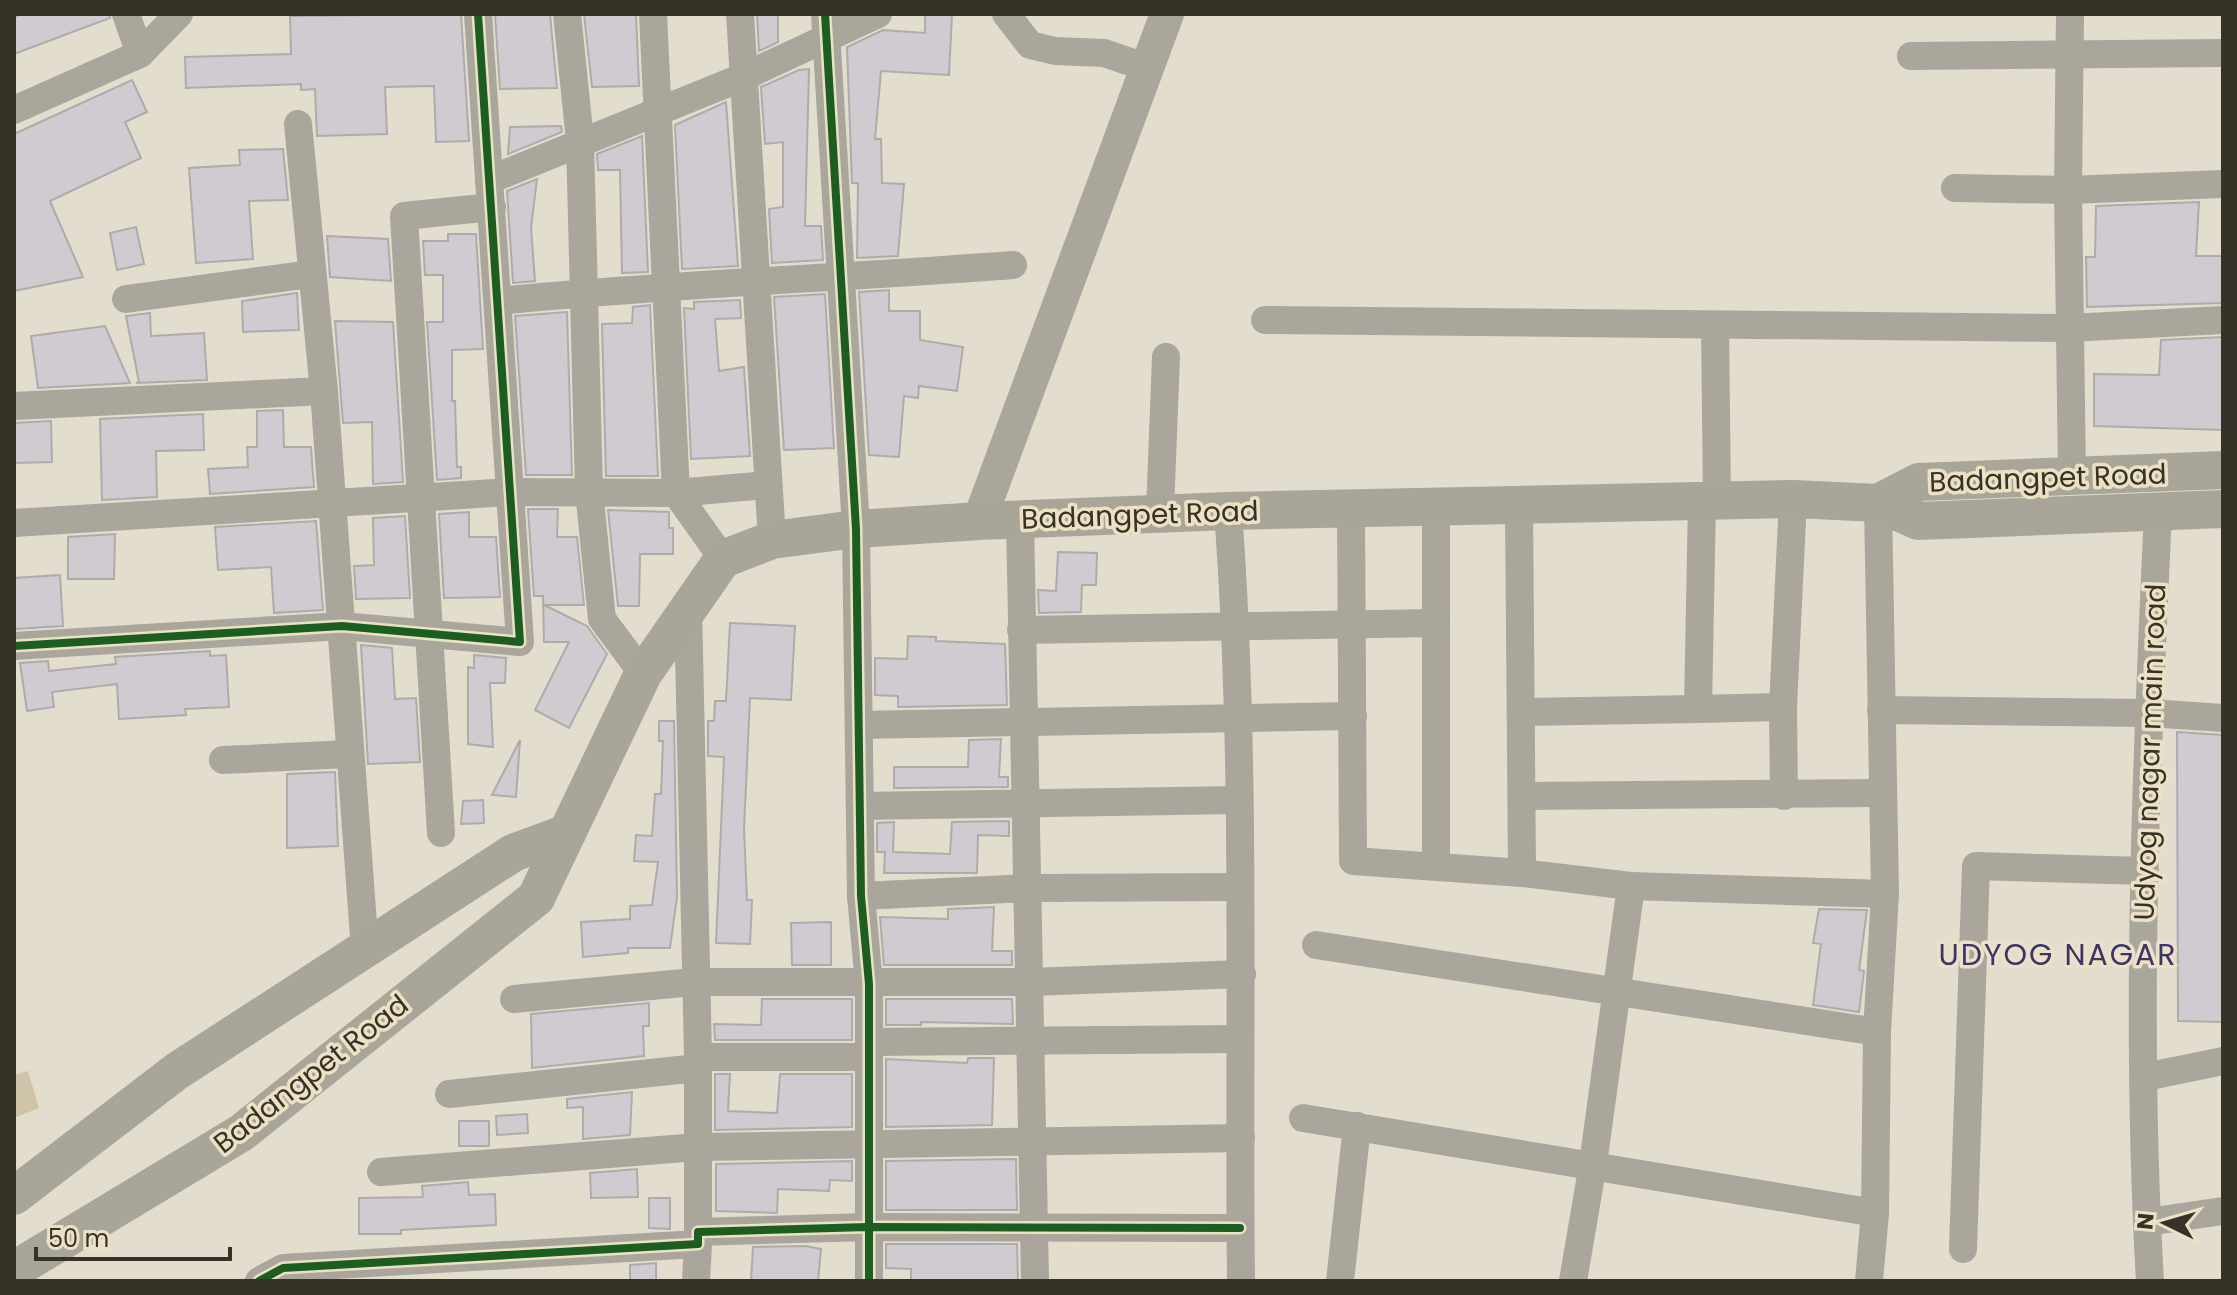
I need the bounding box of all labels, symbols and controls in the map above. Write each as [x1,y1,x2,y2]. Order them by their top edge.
street label: Badangpet Road [1929,454,2167,502]
street label: Badangpet Road [1021,491,1259,539]
street label: Udyog nagar main road [2125,583,2175,921]
district label: UDYOG NAGAR [1938,933,2178,976]
street label: Badangpet Road [205,986,417,1162]
north arrow [2125,1183,2205,1263]
scale bar [36,1211,230,1261]
text: N [2129,1212,2162,1231]
text: 50 m [48,1222,109,1255]

